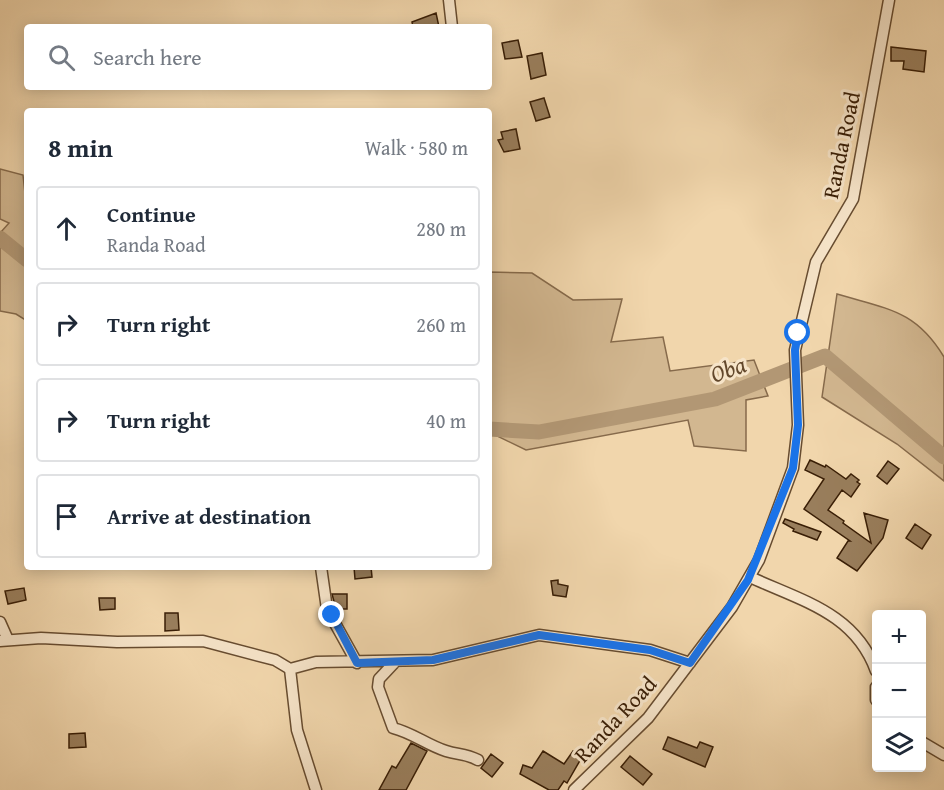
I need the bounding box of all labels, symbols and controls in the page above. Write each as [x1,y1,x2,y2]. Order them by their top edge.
search box [24,24,492,90]
icon: search [45,41,78,74]
text: Search here [93,41,202,73]
street label: Randa Road [814,88,868,201]
text: 8 min [48,128,113,167]
text: Walk · 580 m [365,133,468,162]
text: Continue [107,198,196,230]
icon: ahead [50,212,83,245]
text: 280 m [416,214,466,243]
text: Randa Road [107,230,206,259]
icon: right [50,308,83,341]
text: Turn right [107,308,210,340]
text: 260 m [416,310,466,339]
route start [784,319,810,345]
water label: Oba [705,346,751,392]
icon: right [50,404,83,437]
text: Turn right [107,404,210,436]
text: 40 m [426,406,466,435]
icon: arrive [50,500,83,533]
text: Arrive at destination [107,500,311,532]
route end [318,601,344,627]
map controls [872,610,926,772]
button: + [872,610,926,664]
button: − [872,664,926,718]
street label: Randa Road [566,668,664,770]
button: layers [872,718,926,772]

